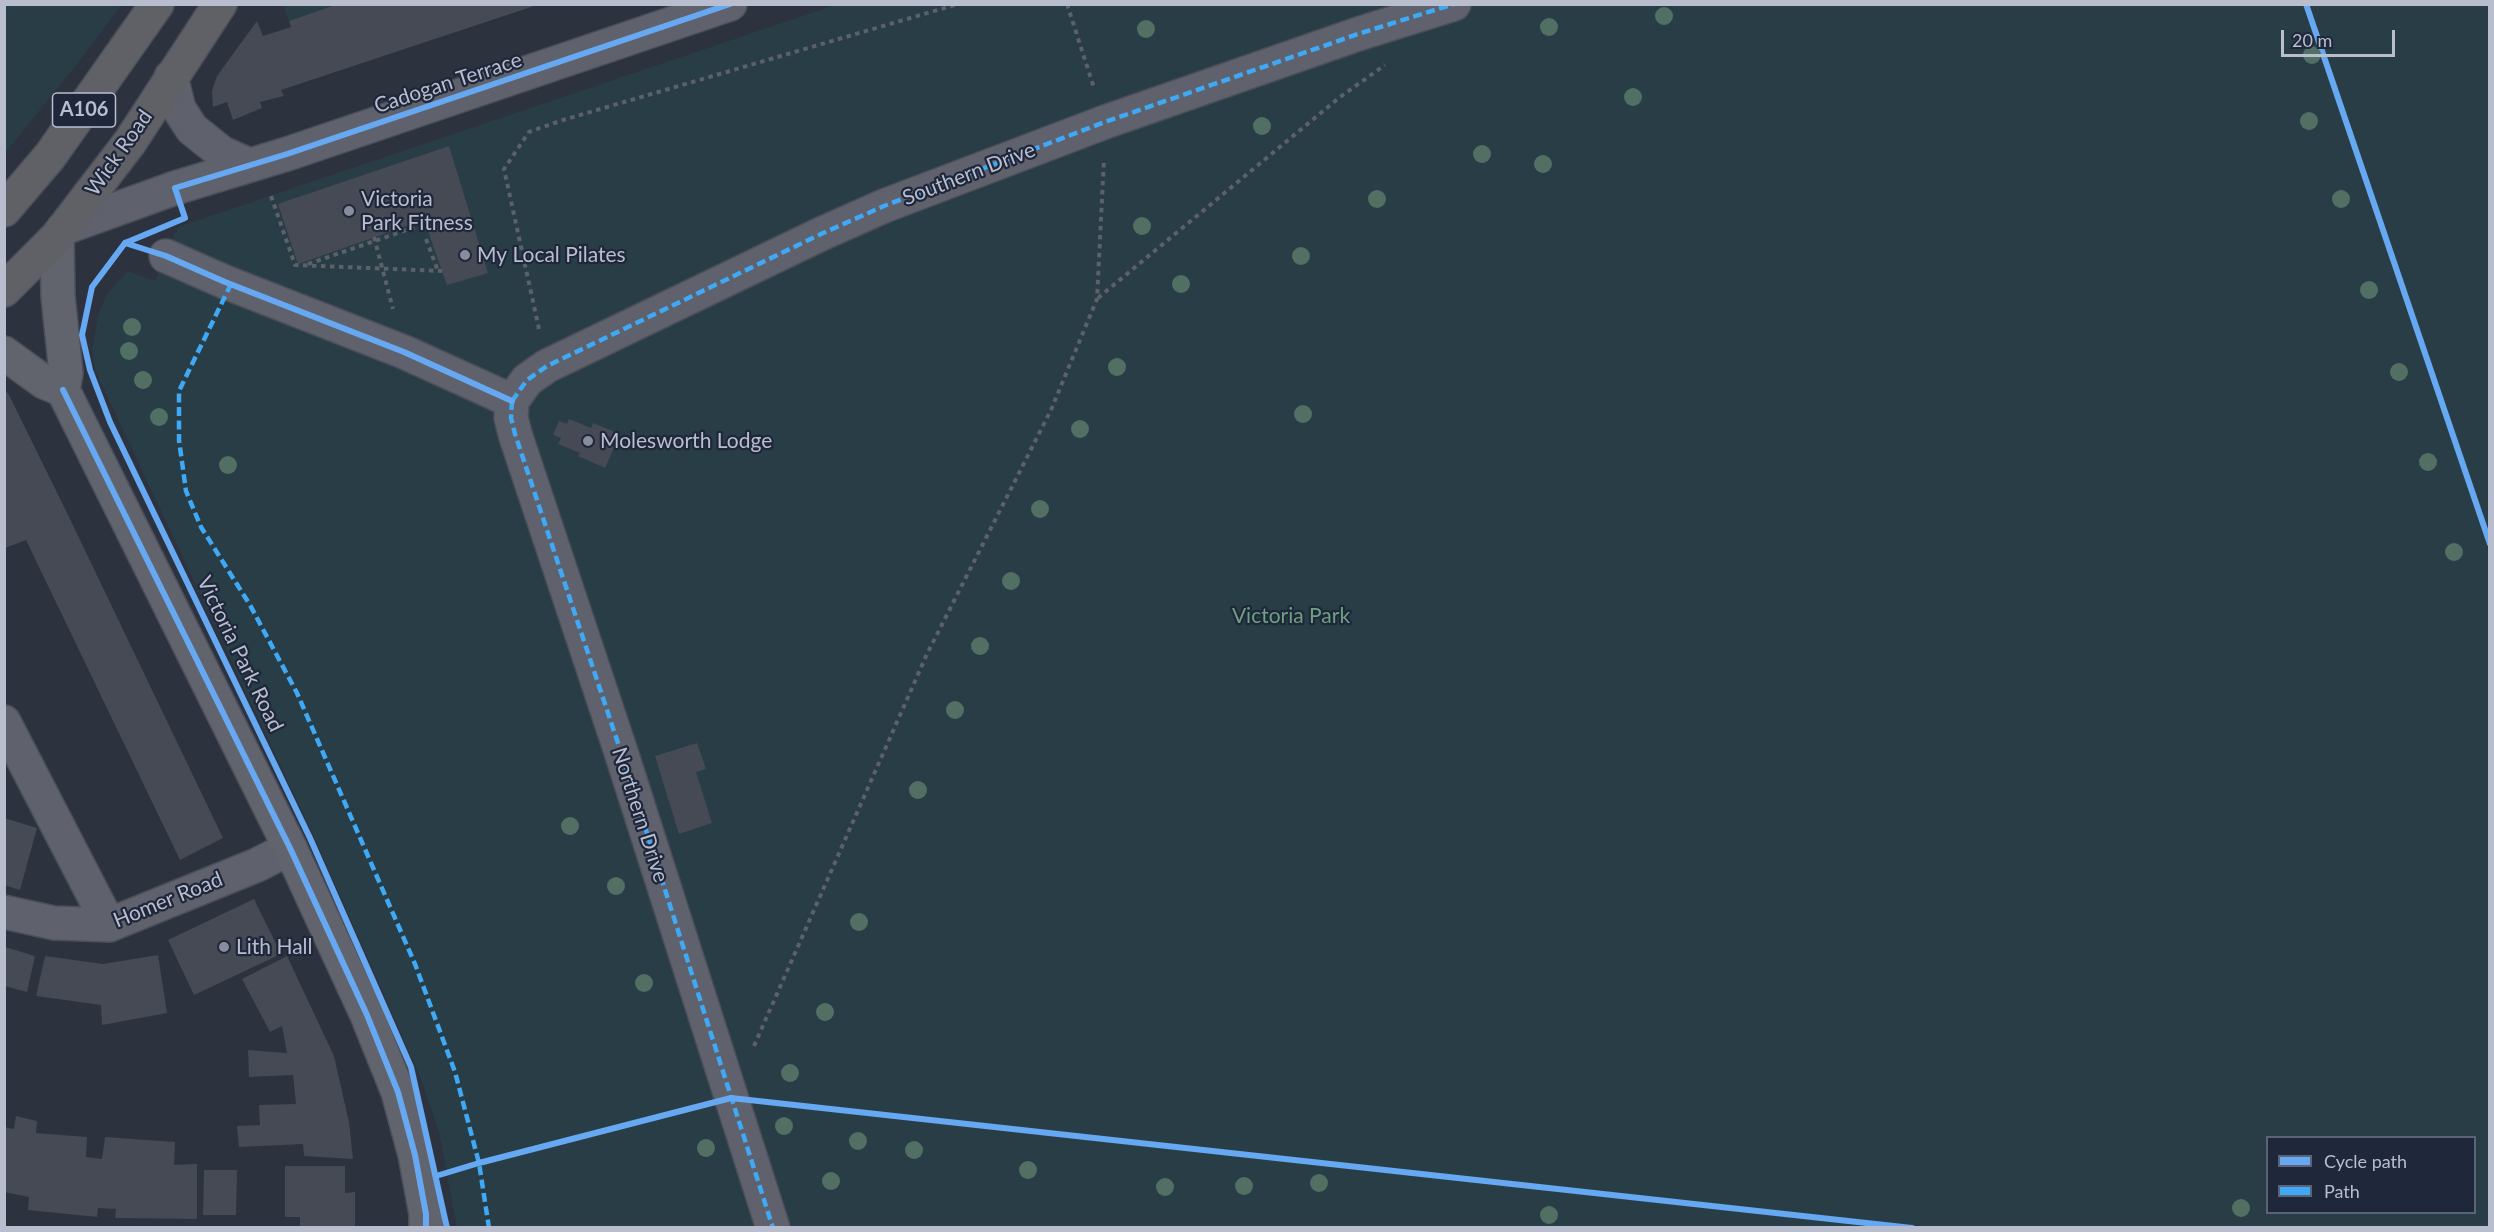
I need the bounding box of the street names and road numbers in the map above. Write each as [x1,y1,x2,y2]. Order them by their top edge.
street label: Cadogan Terrace [371,47,525,119]
road number: A106 [52,93,116,127]
street label: Wick Road [80,105,158,201]
street label: Southern Drive [899,137,1039,211]
street label: Victoria Park Road [191,572,289,736]
street label: Northern Drive [606,744,674,886]
street label: Homer Road [110,867,226,933]

